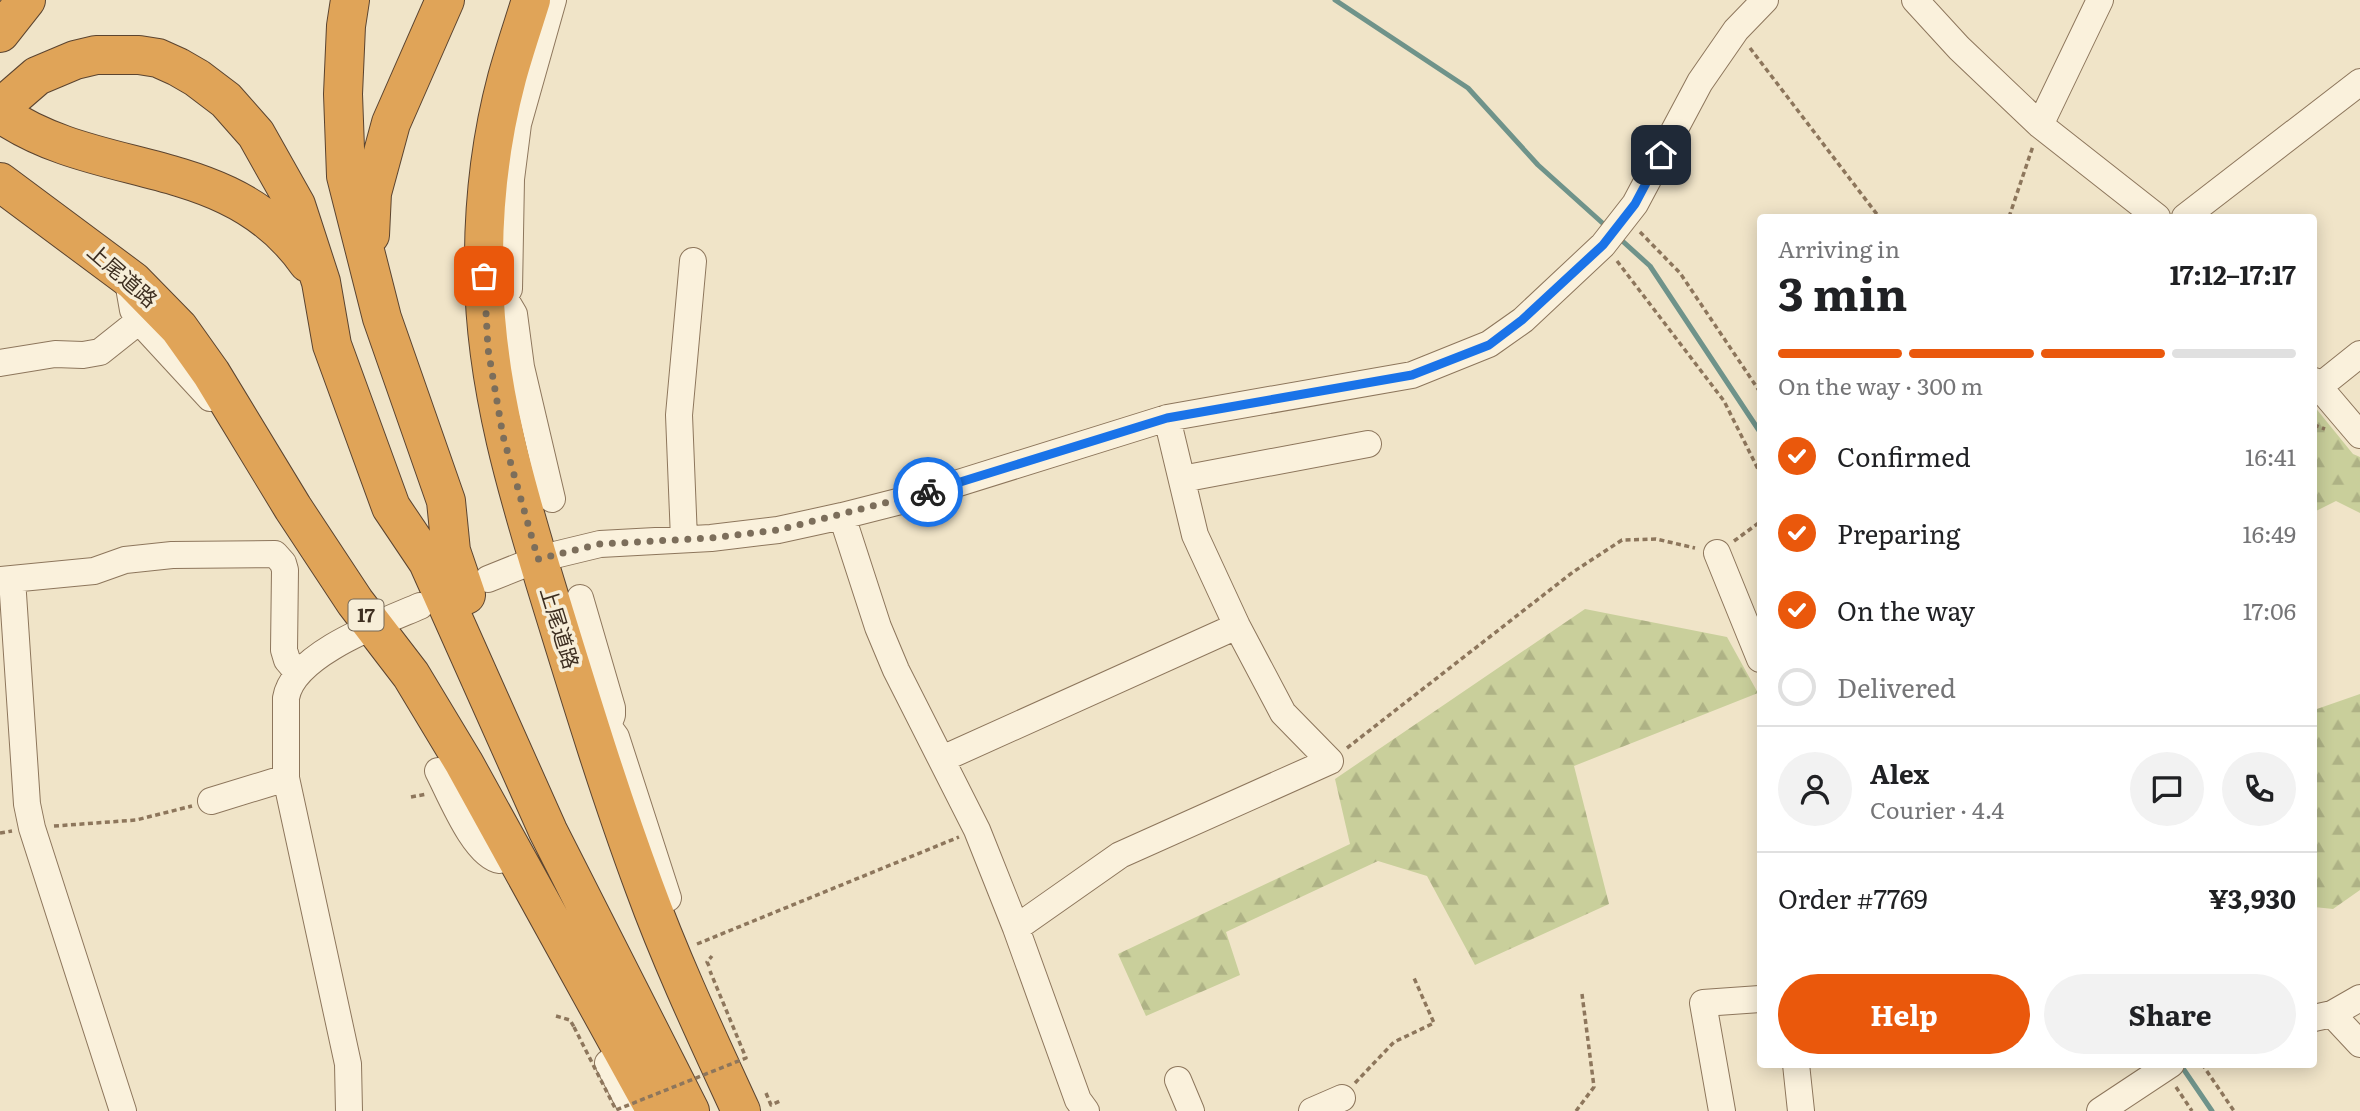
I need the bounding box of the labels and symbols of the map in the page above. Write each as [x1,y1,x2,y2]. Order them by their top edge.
pin [1631,125,1691,185]
street label: 上尾道路 [82,235,166,313]
pin [454,246,514,306]
courier [893,457,963,527]
street label: 上尾道路 [534,583,588,672]
road number: 17 [348,600,384,630]

